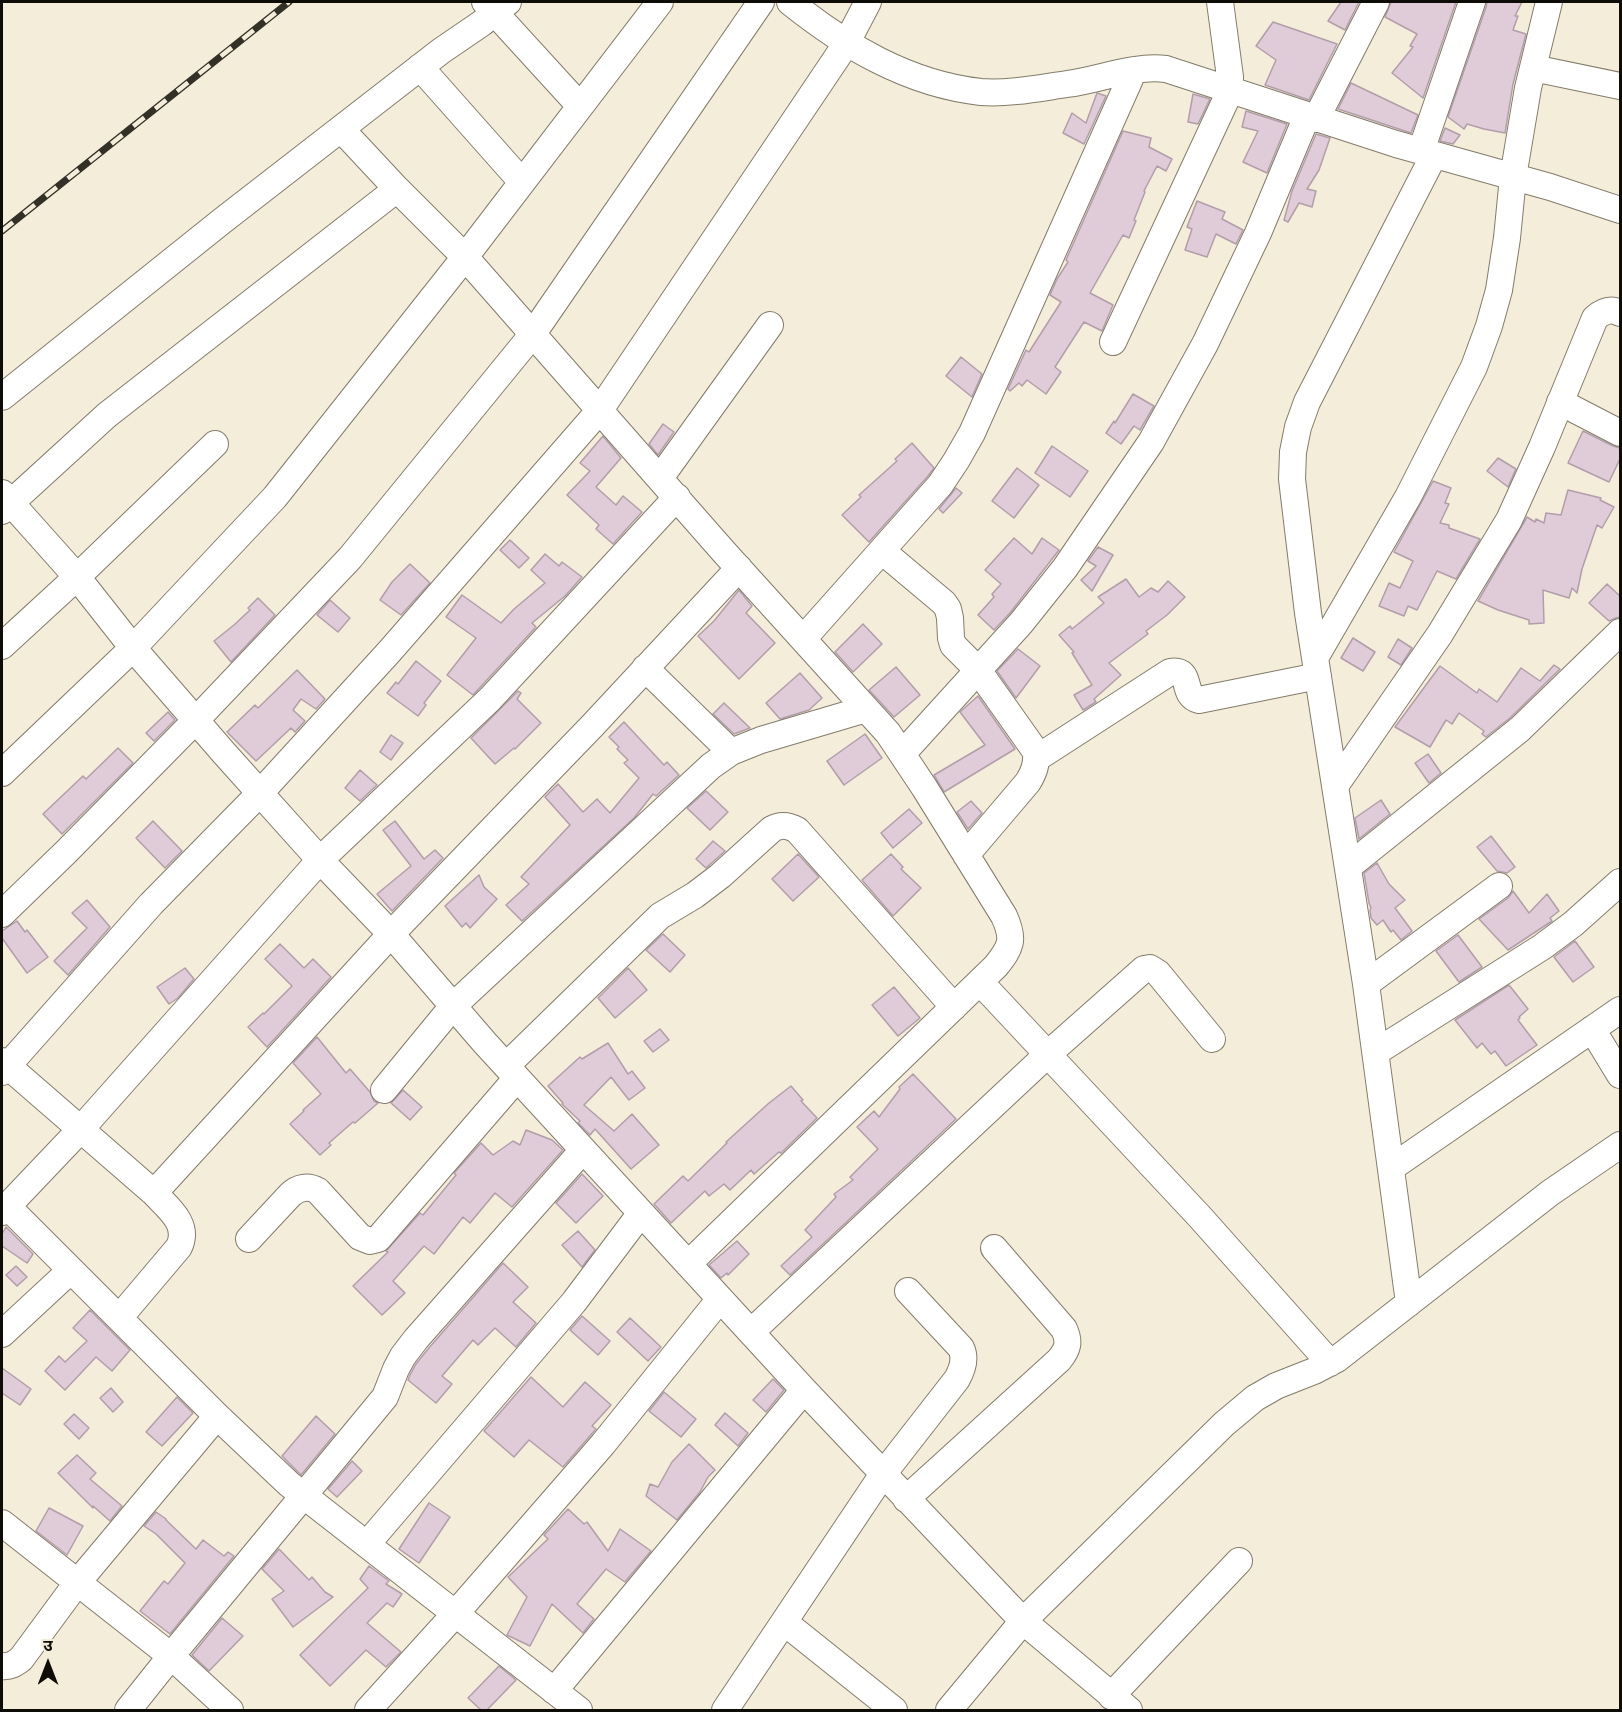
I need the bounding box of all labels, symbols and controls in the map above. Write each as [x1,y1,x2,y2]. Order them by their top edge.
north arrow [18,1634,78,1694]
text: उ [43,1636,53,1655]

